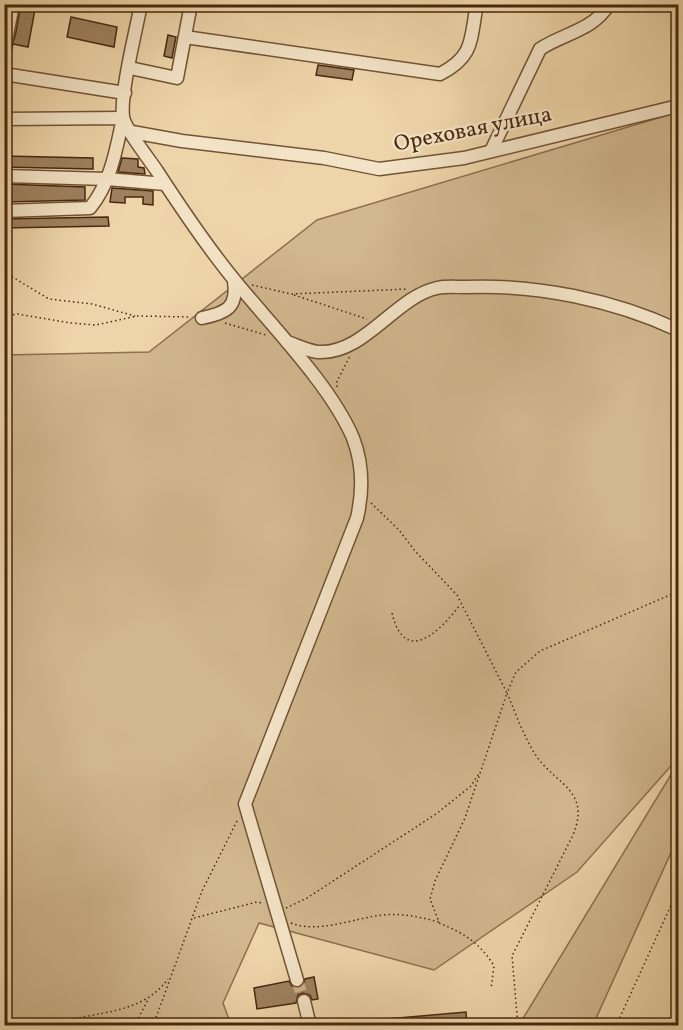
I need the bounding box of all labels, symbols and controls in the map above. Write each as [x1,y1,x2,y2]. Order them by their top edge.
street label: Ореховая улица [391,99,555,161]

